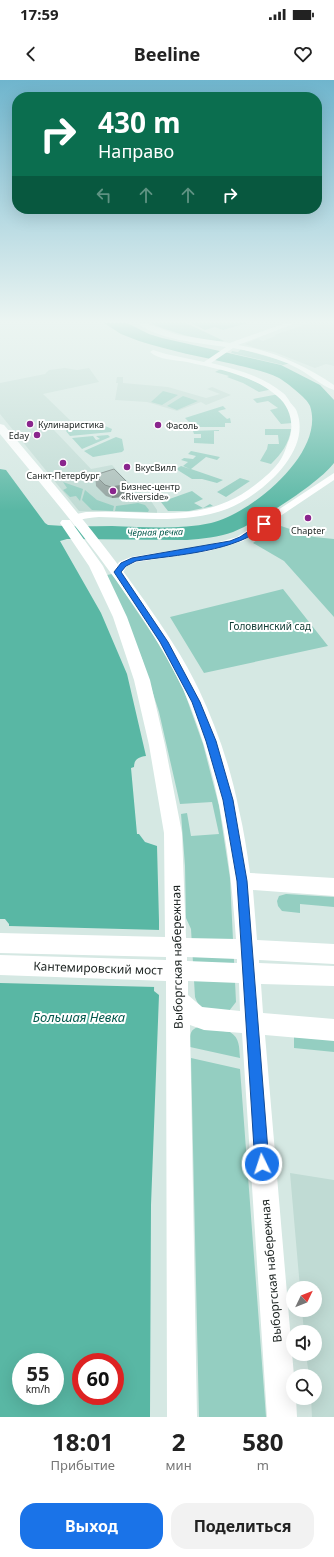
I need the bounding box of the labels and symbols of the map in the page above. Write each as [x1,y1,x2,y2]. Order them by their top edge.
place label: Кулинаристика [38,418,104,431]
marker: Кулинаристика [25,419,35,429]
place label: Фасоль [166,419,198,432]
marker: Фасоль [153,420,163,430]
place label: Eday [9,429,29,442]
marker: Eday [32,430,42,440]
marker: Санкт-Петербург [58,458,68,468]
place label: ВкусВилл [135,461,176,474]
marker: ВкусВилл [122,462,132,472]
place label: Санкт-Петербург [26,469,100,482]
place label: Бизнес-центр «Riverside» [121,480,181,503]
marker: Бизнес-центр «Riverside» [108,486,118,496]
pin [247,507,281,541]
marker: Chapter [303,513,313,523]
place label: Chapter [291,524,325,537]
water label: Чёрная речка [127,525,183,539]
park label: Головинский сад [229,619,311,633]
street label: Выборгская набережная [167,885,187,1029]
street label: Кантемировский мост [33,957,163,979]
water label: Большая Невка [33,1008,126,1026]
position arrow [241,1143,283,1185]
street label: Выборгская набережная [256,1199,286,1343]
north arrow [286,1281,322,1317]
speed limit sign: 60 [72,1353,124,1405]

